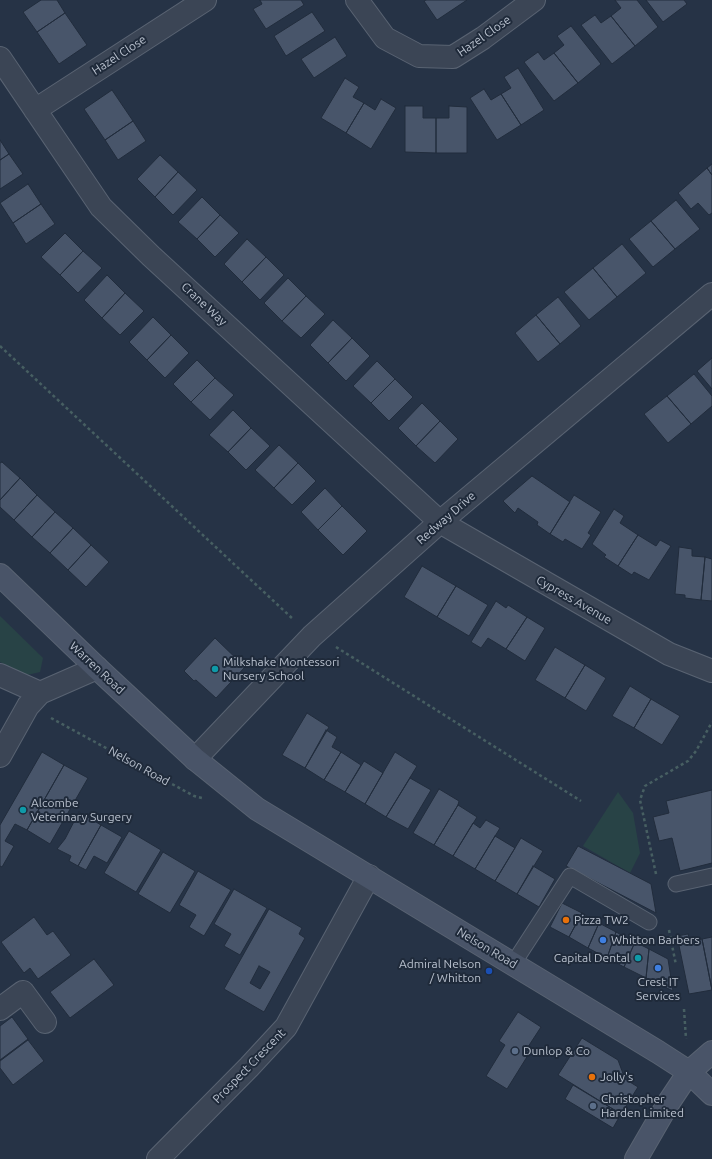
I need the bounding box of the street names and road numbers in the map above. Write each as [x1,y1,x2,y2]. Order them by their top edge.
street label: Hazel Close [455,12,513,60]
street label: Hazel Close [89,32,149,78]
street label: Crane Way [178,279,230,329]
street label: Redway Drive [414,488,478,548]
street label: Cypress Avenue [534,573,614,627]
street label: Warren Road [66,639,128,697]
street label: Nelson Road [106,743,172,789]
street label: Nelson Road [454,924,520,972]
street label: Prospect Crescent [210,1026,288,1106]

